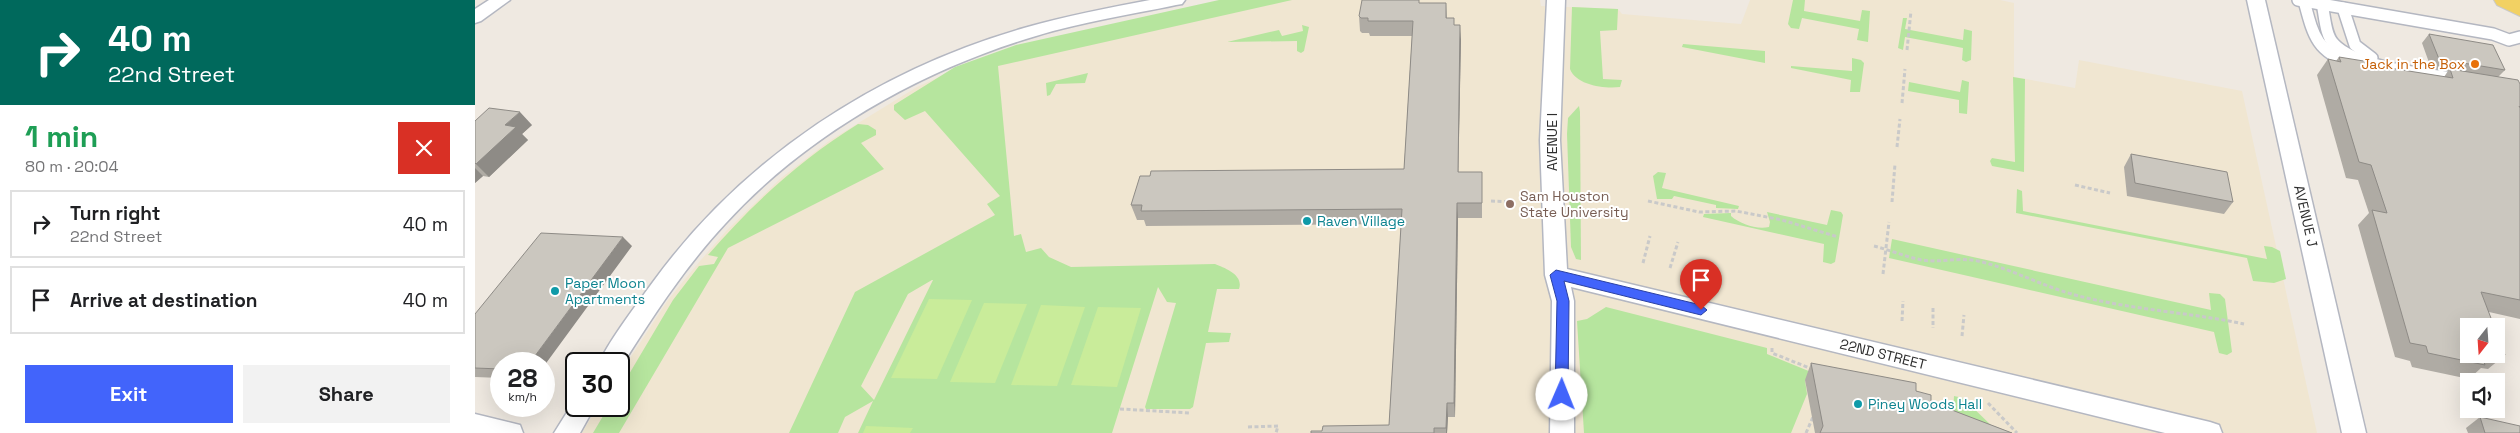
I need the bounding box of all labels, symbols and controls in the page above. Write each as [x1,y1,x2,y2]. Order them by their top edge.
text: 40 m [108,17,192,61]
icon: right [25,20,90,85]
place label: Jack in the Box [2361,55,2465,73]
marker: Jack in the Box [2469,58,2481,70]
text: 22nd Street [108,60,235,88]
street label: AVENUE I [1543,113,1561,171]
text: 1 min [25,117,98,156]
button: close [398,122,450,174]
text: 80 m · 20:04 [25,156,119,177]
street label: AVENUE J [2290,183,2322,249]
place label: Sam Houston State University [1520,187,1629,221]
marker: Sam Houston State University [1504,198,1516,210]
text: Turn right [70,201,160,226]
icon: right [27,210,55,238]
text: 40 m [403,212,448,237]
place label: Raven Village [1317,212,1405,230]
marker: Raven Village [1301,215,1313,227]
text: 22nd Street [70,226,162,247]
pin [1680,259,1722,310]
icon: arrive [1687,266,1715,294]
place label: Paper Moon Apartments [565,274,645,308]
marker: Paper Moon Apartments [549,285,561,297]
icon: arrive [27,286,55,314]
text: Arrive at destination [70,288,258,313]
text: 40 m [403,288,448,313]
north arrow [2460,318,2505,362]
map controls [2460,318,2505,418]
street label: 22ND STREET [1838,335,1928,373]
speed limit sign: 30 [565,352,630,417]
text: 28 [508,362,537,394]
button: Exit [25,365,233,423]
button: Share [243,365,450,423]
position arrow [1535,368,1587,420]
button: sound [2460,373,2505,418]
text: km/h [508,389,537,405]
place label: Piney Woods Hall [1868,395,1982,413]
marker: Piney Woods Hall [1852,398,1864,410]

